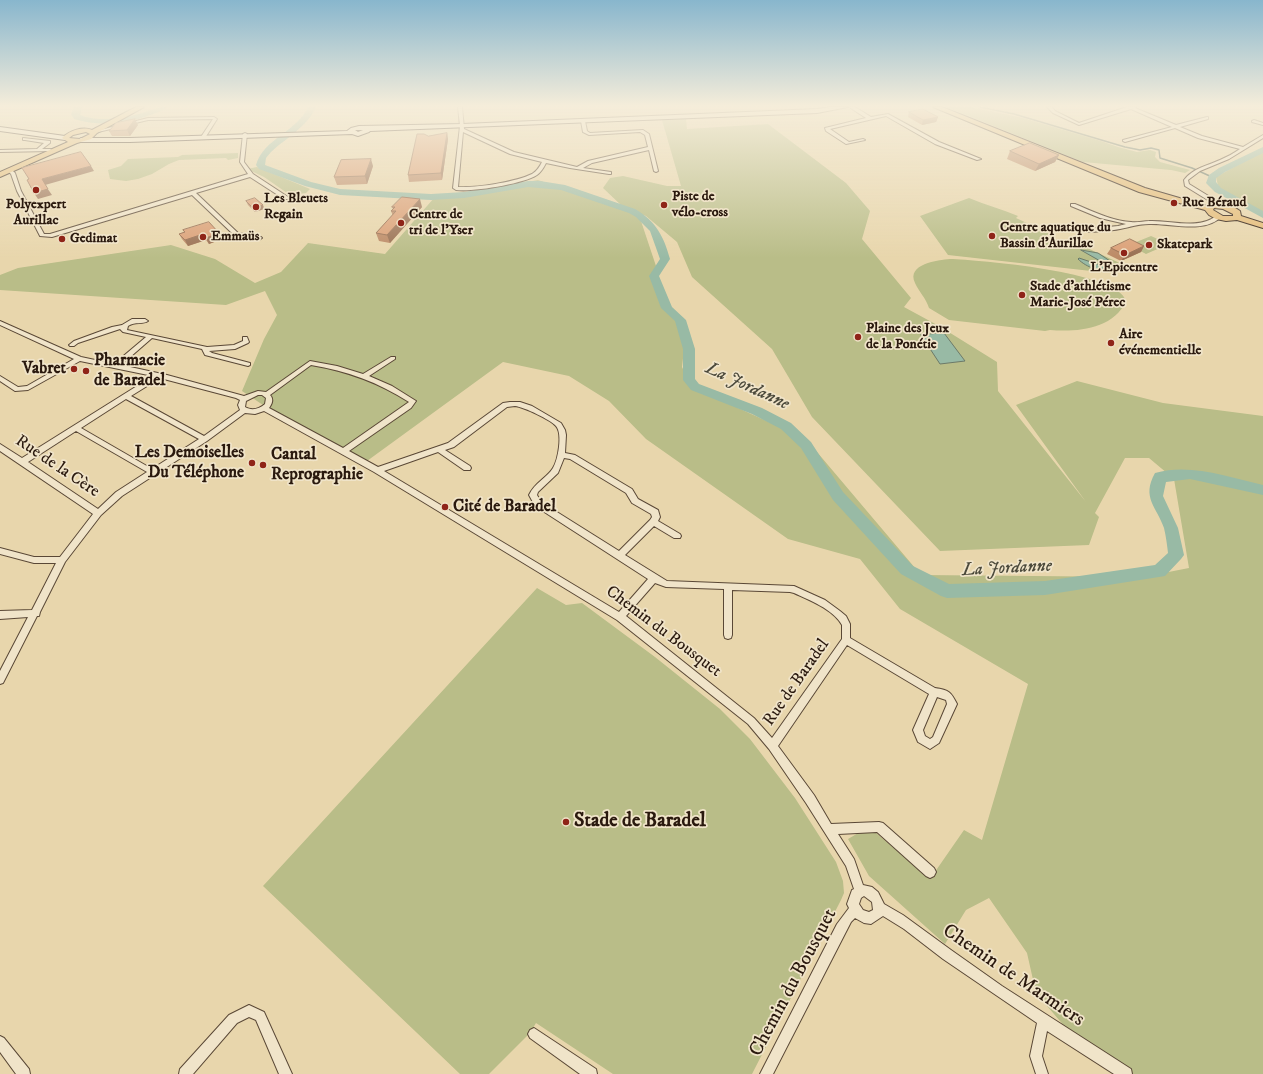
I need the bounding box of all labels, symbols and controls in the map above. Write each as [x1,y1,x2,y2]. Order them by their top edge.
marker: Polyexpert Aurillac [31,185,41,195]
place label: Piste de vélo-cross [672,189,728,222]
place label: Les Bleuets Regain [264,191,328,224]
place label: Rue Béraud [1182,195,1246,211]
place label: Polyexpert Aurillac [6,197,66,230]
marker: Rue Béraud [1169,198,1179,208]
marker: Piste de vélo-cross [659,200,669,210]
marker: Les Bleuets Regain [251,202,261,212]
place label: Centre de tri de l'Yser [409,207,473,240]
marker: Centre de tri de l'Yser [396,218,406,228]
place label: Centre aquatique du Bassin d'Aurillac [1000,220,1111,252]
place label: Emmaüs [211,229,259,245]
place label: Gedimat [70,231,117,247]
marker: Centre aquatique du Bassin d'Aurillac [987,231,997,241]
marker: Emmaüs [198,232,208,242]
marker: Gedimat [57,234,67,244]
place label: Skatepark [1157,237,1213,253]
marker: Skatepark [1144,240,1154,250]
marker: L'Epicentre [1119,248,1129,258]
place label: L'Epicentre [1090,260,1158,276]
place label: Stade d'athlétisme Marie-José Pérec [1030,279,1131,312]
marker: Stade d'athlétisme Marie-José Pérec [1017,290,1027,300]
place label: Plaine des Jeux de la Ponétie [866,321,949,354]
place label: Aire événementielle [1119,327,1201,360]
marker: Plaine des Jeux de la Ponétie [853,332,863,342]
marker: Aire événementielle [1106,338,1116,348]
place label: Pharmacie de Baradel [94,351,165,391]
water label: La Jordanne [702,358,792,416]
place label: Vabret [22,359,66,379]
marker: Vabret [69,364,79,374]
marker: Pharmacie de Baradel [81,366,91,376]
street label: Rue de la Cère [11,431,103,503]
place label: Les Demoiselles Du Téléphone [135,443,244,483]
place label: Cantal Reprographie [271,445,363,485]
marker: Les Demoiselles Du Téléphone [247,458,257,468]
marker: Cantal Reprographie [258,460,268,470]
place label: Cité de Baradel [453,497,556,517]
marker: Cité de Baradel [440,502,450,512]
water label: La Jordanne [962,556,1052,582]
street label: Chemin du Bousquet [601,582,725,682]
street label: Rue de Baradel [760,636,834,730]
place label: Stade de Baradel [574,810,706,834]
marker: Stade de Baradel [561,817,571,827]
street label: Chemin du Bousquet [745,905,843,1061]
street label: Chemin de Marmiers [937,920,1089,1032]

